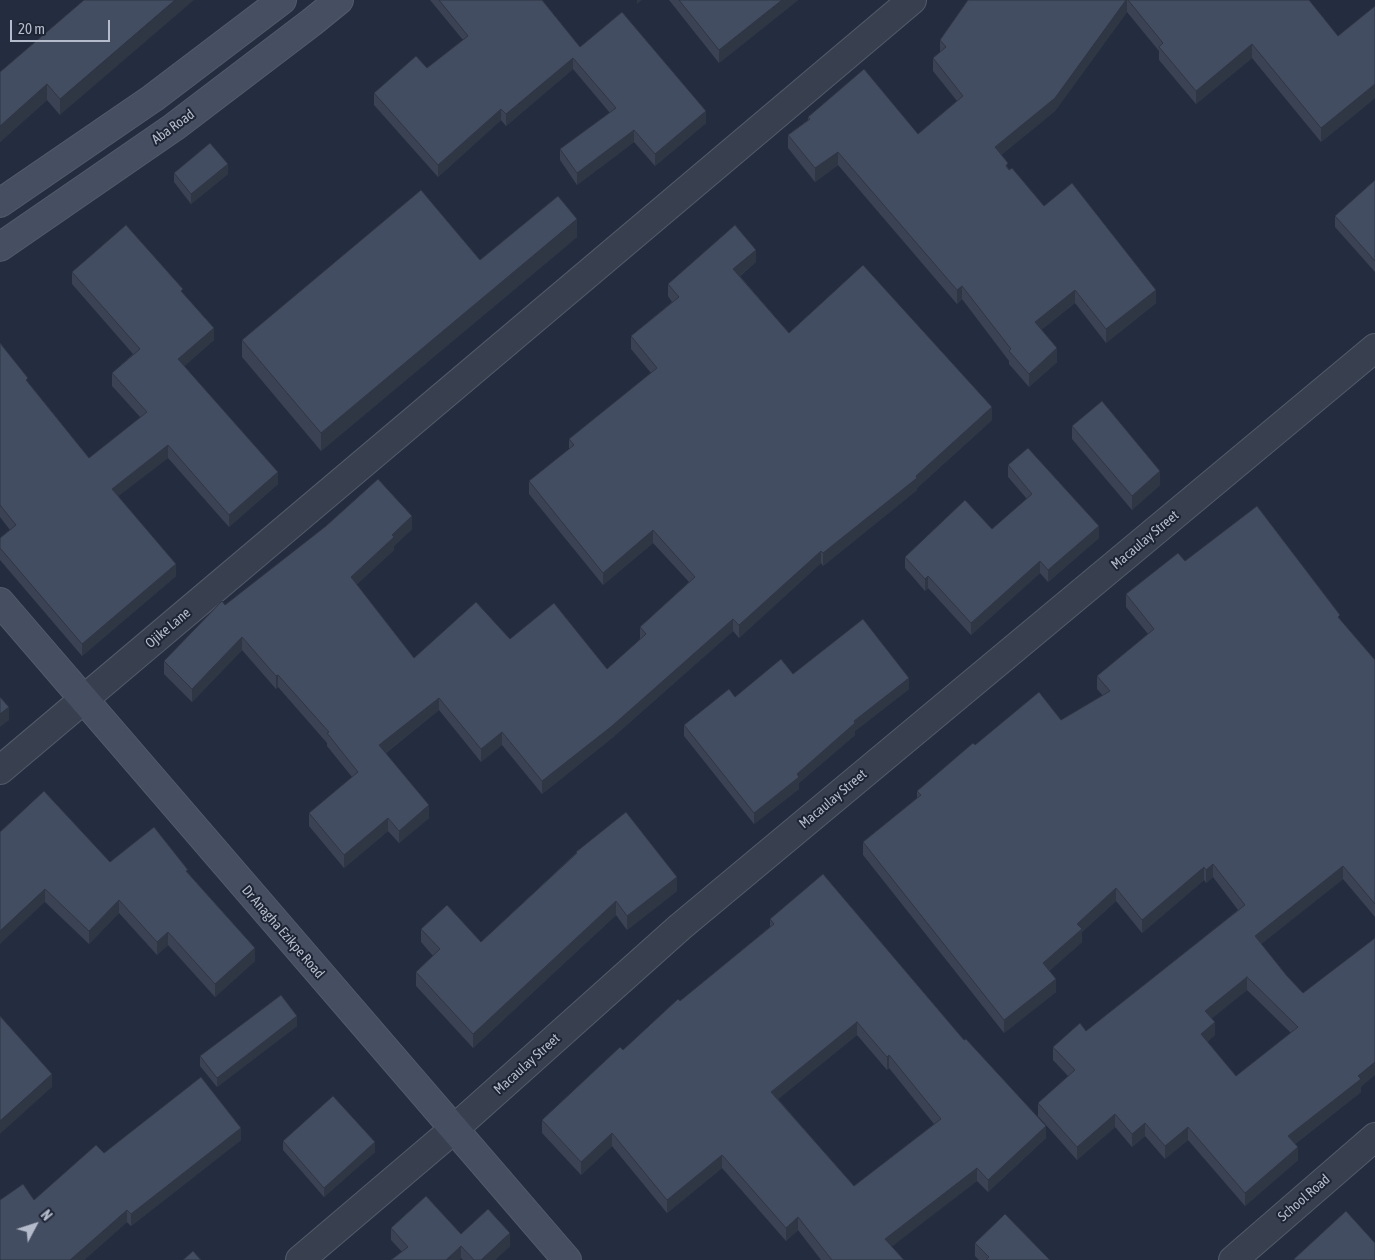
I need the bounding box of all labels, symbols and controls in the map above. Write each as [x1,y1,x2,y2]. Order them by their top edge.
scale bar [12,10,112,42]
text: 20 m [18,20,45,37]
street label: Aba Road [148,106,198,148]
street label: Macaulay Street [1108,507,1182,573]
street label: Ojike Lane [142,604,194,652]
street label: Macaulay Street [796,766,870,832]
street label: Dr Anagha Ezikpe Road [238,882,328,982]
street label: Macaulay Street [491,1030,563,1098]
street label: School Road [1275,1171,1333,1225]
north arrow [10,1200,60,1250]
text: N [38,1207,55,1224]

